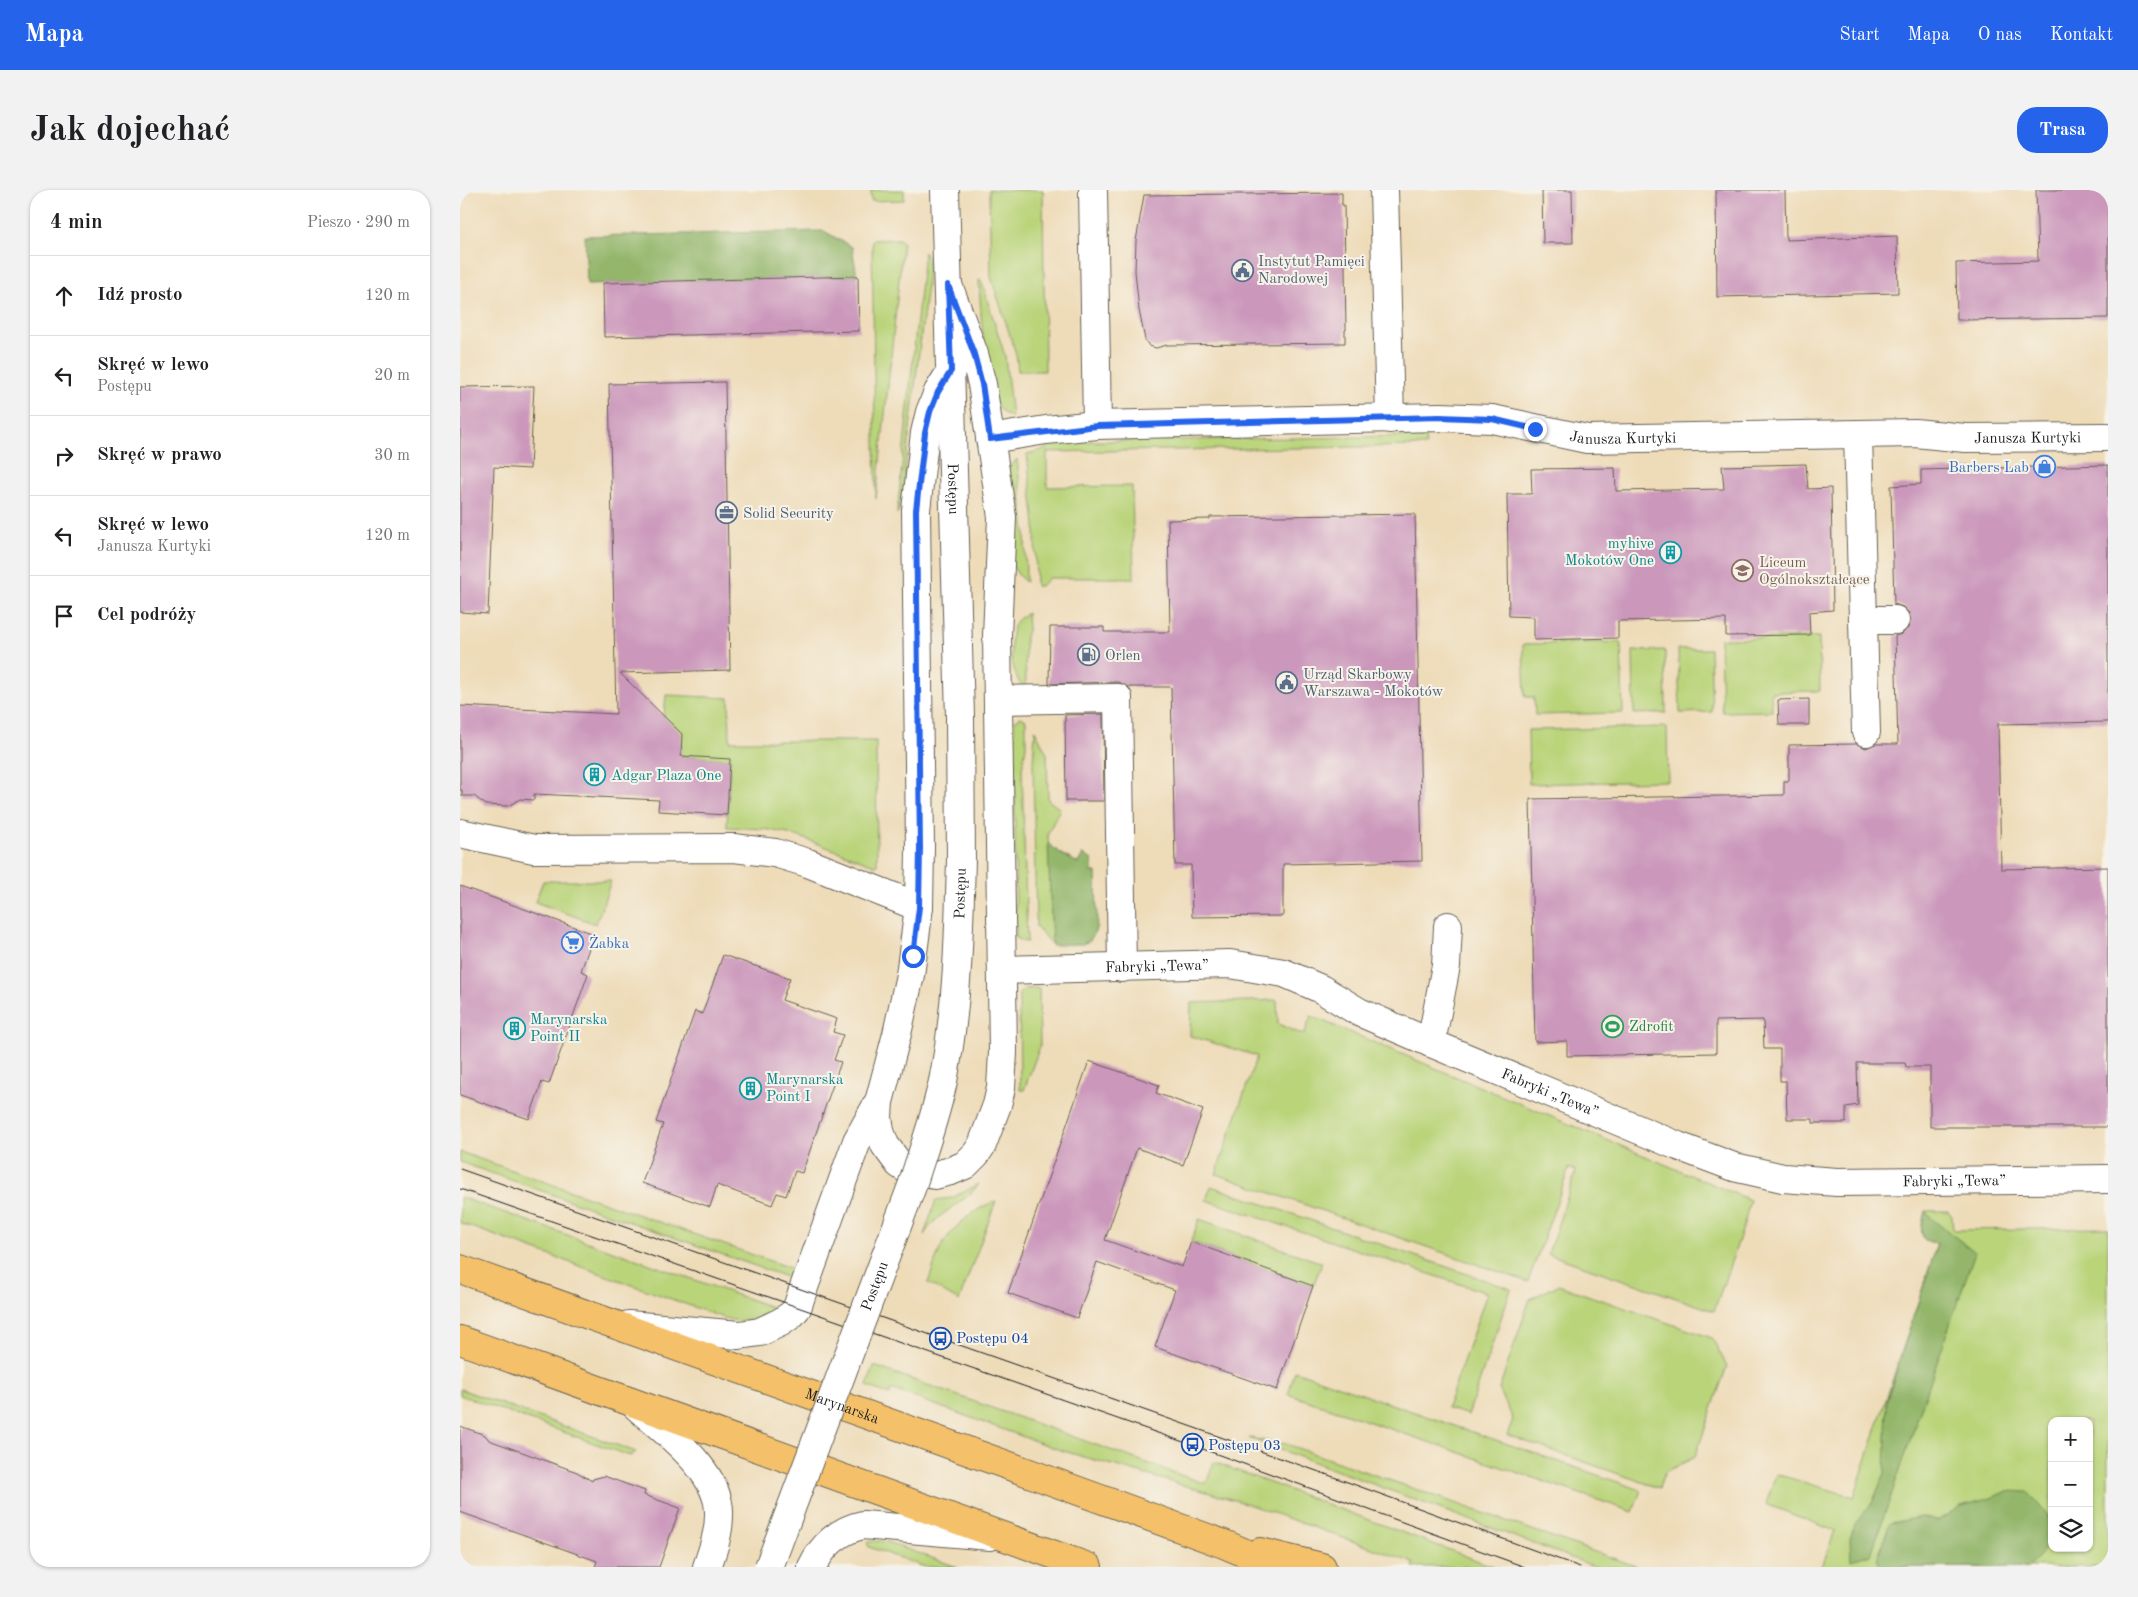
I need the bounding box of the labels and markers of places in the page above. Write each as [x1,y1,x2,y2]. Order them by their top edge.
place label: Instytut Pamięci Narodowej [1258,255,1365,287]
public building icon: Instytut Pamięci Narodowej [1230,258,1254,282]
shop icon: Barbers Lab [2033,455,2057,479]
place label: Barbers Lab [1949,461,2029,476]
office icon: Solid Security [715,501,739,525]
place label: Solid Security [743,507,834,522]
place label: myhive Mokotów One [1565,537,1654,569]
building icon: myhive Mokotów One [1658,540,1682,564]
place label: Liceum Ogólnokształcące [1759,556,1870,588]
school or university icon: Liceum Ogólnokształcące [1731,559,1755,583]
fuel station icon: Orlen [1077,643,1101,667]
place label: Orlen [1105,649,1141,664]
place label: Urząd Skarbowy Warszawa - Mokotów [1303,668,1444,700]
public building icon: Urząd Skarbowy Warszawa - Mokotów [1275,671,1299,695]
building icon: Adgar Plaza One [583,763,607,787]
place label: Adgar Plaza One [611,769,722,784]
supermarket icon: Żabka [561,931,585,955]
place label: Żabka [589,934,630,952]
place label: Marynarska Point II [530,1013,608,1045]
sports icon: Zdrofit [1601,1014,1625,1038]
building icon: Marynarska Point II [502,1016,526,1040]
place label: Zdrofit [1629,1020,1673,1035]
place label: Marynarska Point I [766,1073,844,1105]
building icon: Marynarska Point I [738,1076,762,1100]
bus stop icon: Postępu 04 [928,1326,952,1350]
place label: Postępu 04 [956,1332,1029,1347]
bus stop icon: Postępu 03 [1180,1433,1204,1457]
place label: Postępu 03 [1208,1439,1281,1454]

